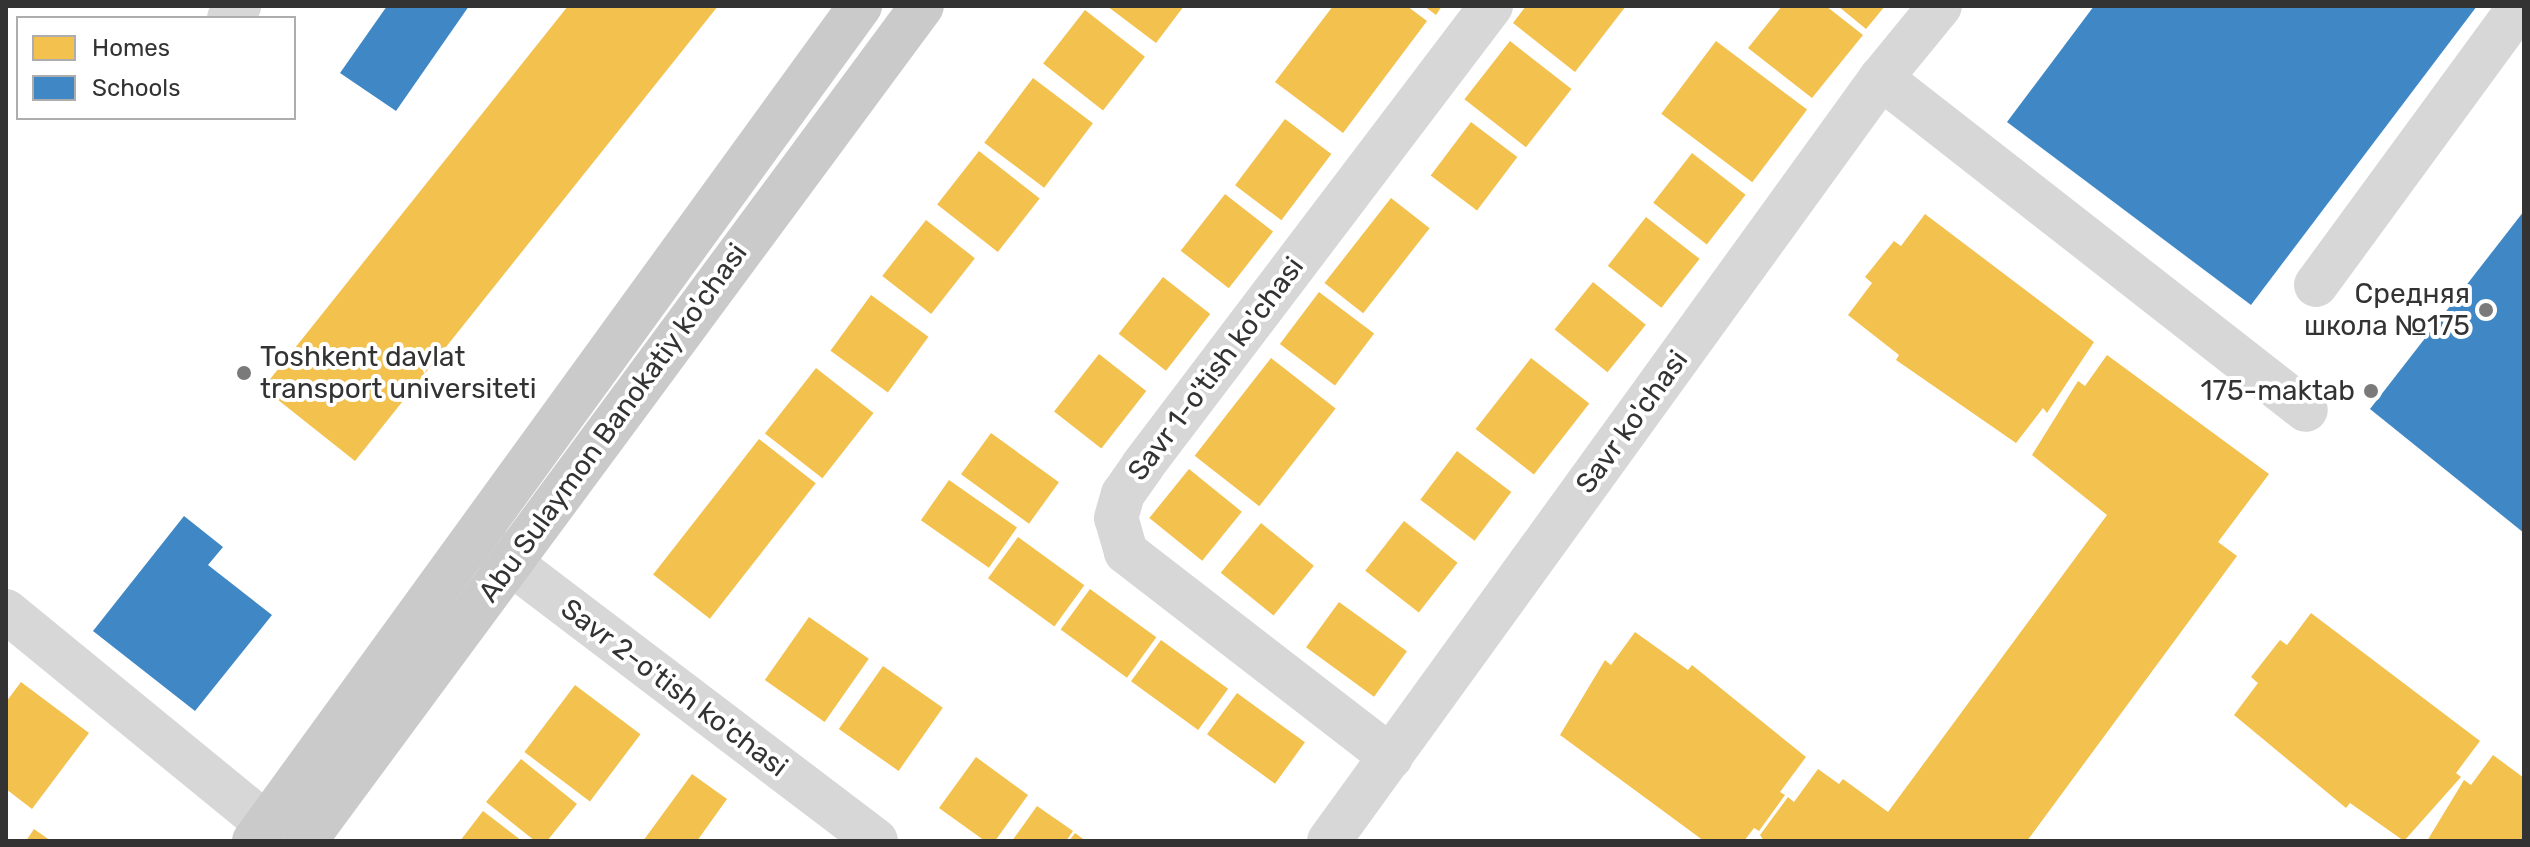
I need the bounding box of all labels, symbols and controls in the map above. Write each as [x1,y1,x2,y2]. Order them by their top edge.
legend [16,16,296,120]
text: Homes [92,34,170,62]
text: Schools [92,74,180,102]
street label: Abu Sulaymon Banokatiy ko'chasi [471,237,755,609]
street label: Savr 1-o'tish ko'chasi [1121,250,1311,488]
place label: Средняя школа №175 [2304,277,2470,343]
marker: Средняя школа №175 [2477,301,2495,319]
place label: Toshkent davlat transport universiteti [260,340,536,406]
street label: Savr ko'chasi [1569,344,1695,500]
marker: Toshkent davlat transport universiteti [235,364,253,382]
place label: 175-maktab [2201,374,2355,408]
marker: 175-maktab [2362,382,2380,400]
street label: Savr 2-o'tish ko'chasi [554,592,794,784]

